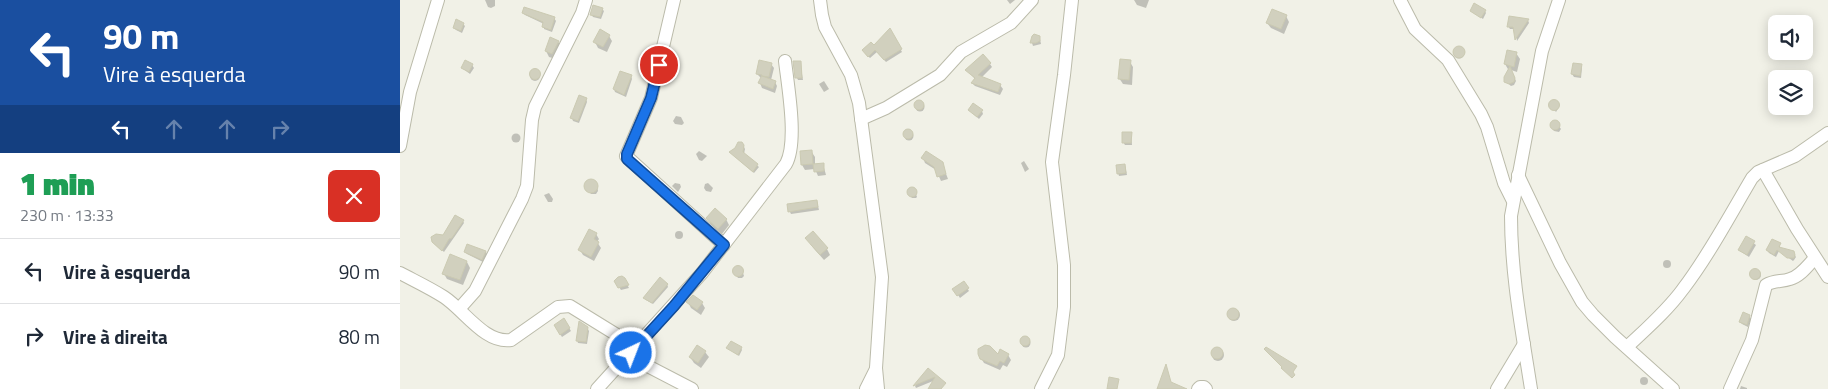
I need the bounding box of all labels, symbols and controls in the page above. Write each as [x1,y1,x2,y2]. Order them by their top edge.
text: 90 m [103,9,179,63]
map controls [1768,15,1813,115]
button: sound [1768,15,1813,60]
icon: left [20,20,85,85]
pin [638,44,680,86]
icon: arrive [645,51,673,79]
text: Vire à esquerda [103,57,246,91]
button: layers [1768,70,1813,115]
icon: left [107,115,135,143]
icon: ahead [160,115,188,143]
icon: ahead [213,115,241,143]
icon: right [266,115,294,143]
text: 1 min [20,161,95,207]
button: close [328,170,380,222]
text: 230 m · 13:33 [20,203,114,227]
icon: left [20,257,48,285]
text: Vire à esquerda [63,257,191,286]
text: 90 m [339,257,380,286]
icon: right [20,322,48,350]
text: Vire à direita [63,322,168,351]
text: 80 m [339,322,380,351]
position arrow [604,326,656,378]

